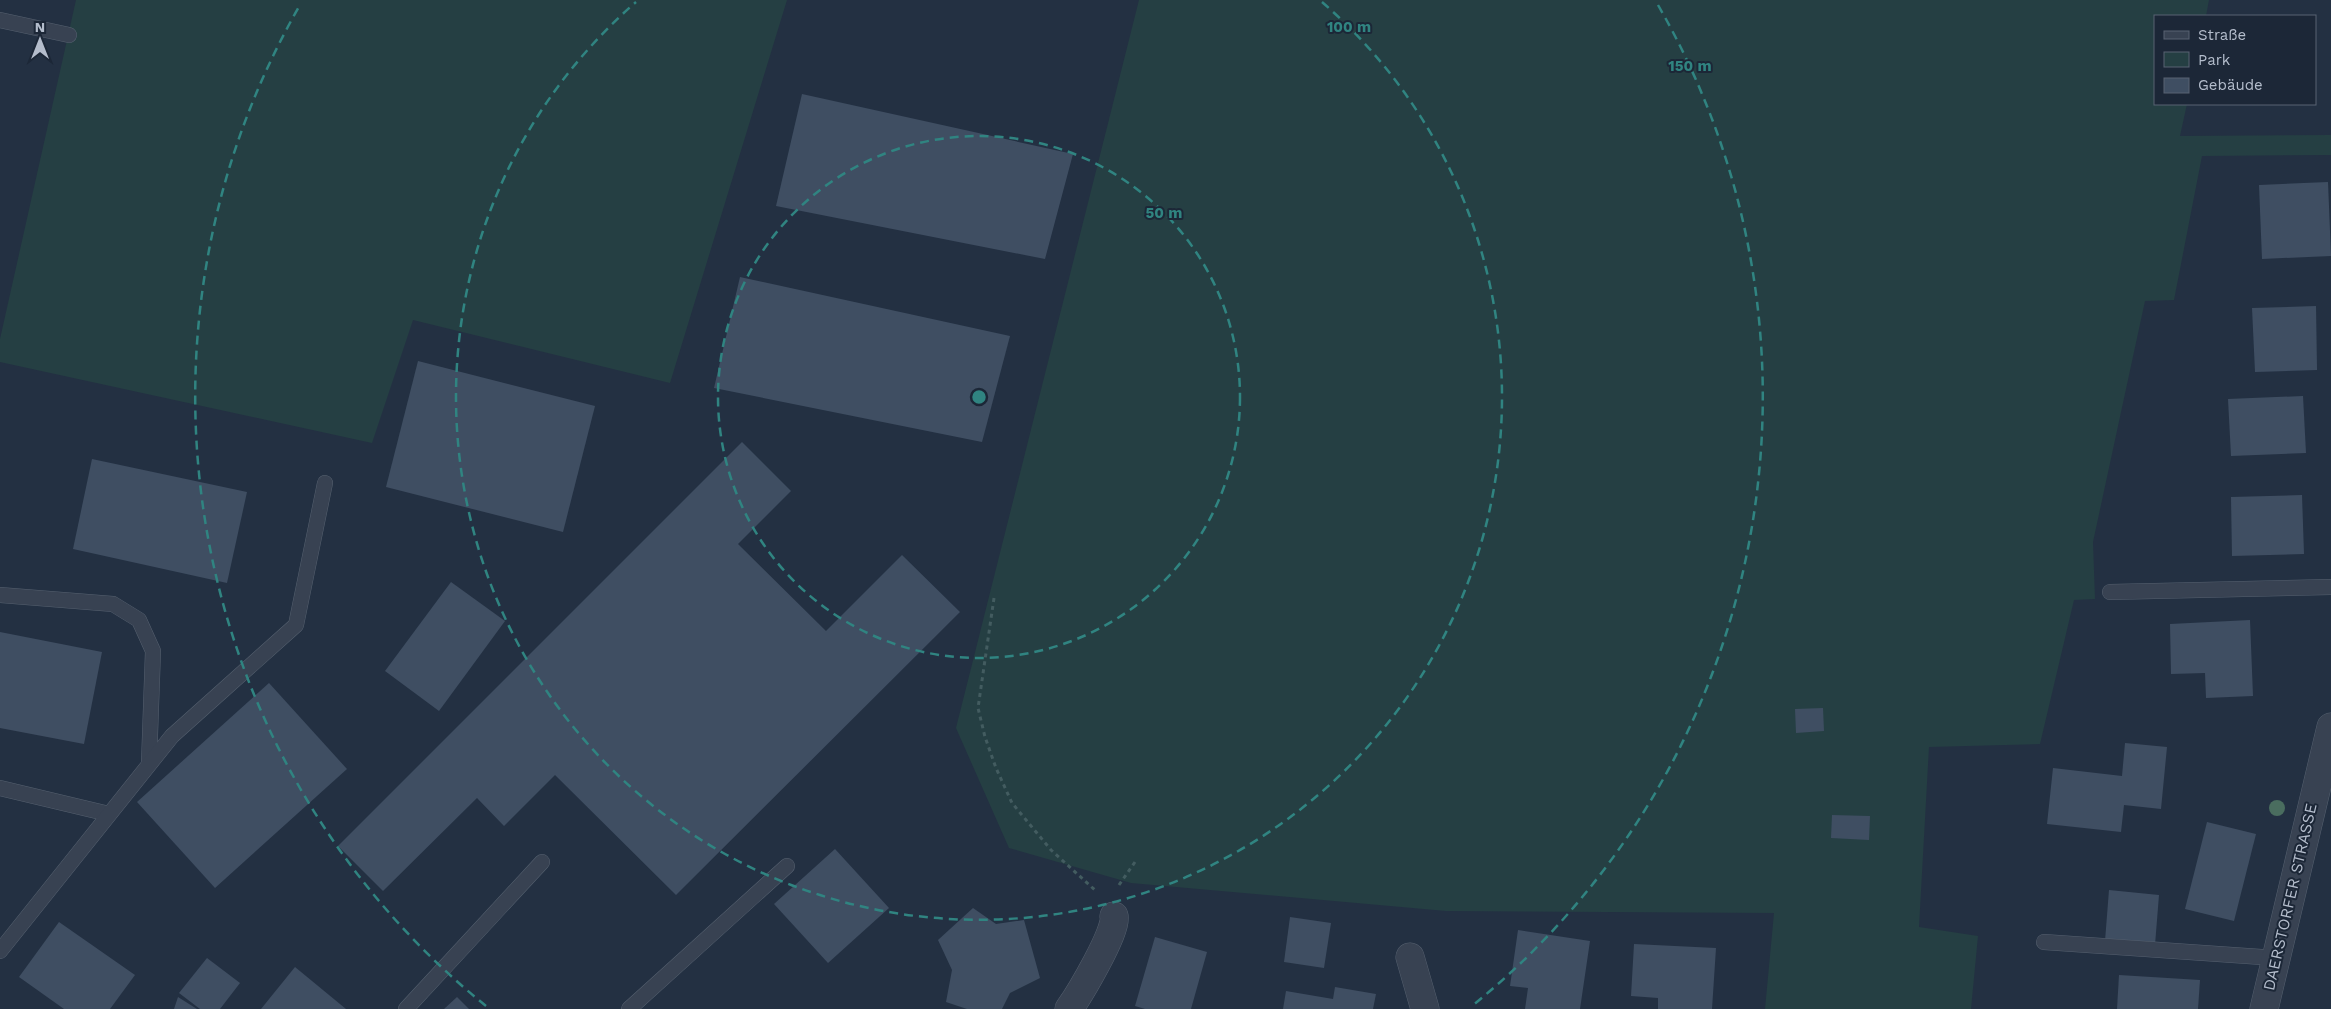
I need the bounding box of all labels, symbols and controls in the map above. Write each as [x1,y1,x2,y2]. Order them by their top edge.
north arrow [15,15,65,65]
legend [2154,15,2316,105]
text: 100 m [1327,18,1371,36]
text: N [35,19,45,35]
text: Straße [2198,26,2246,44]
text: Park [2198,51,2231,69]
text: 150 m [1668,57,1712,75]
text: Gebäude [2198,76,2263,94]
text: 50 m [1146,204,1182,222]
centre of rings [970,388,988,406]
street label: DAERSTORFER STRASSE [2259,802,2321,992]

